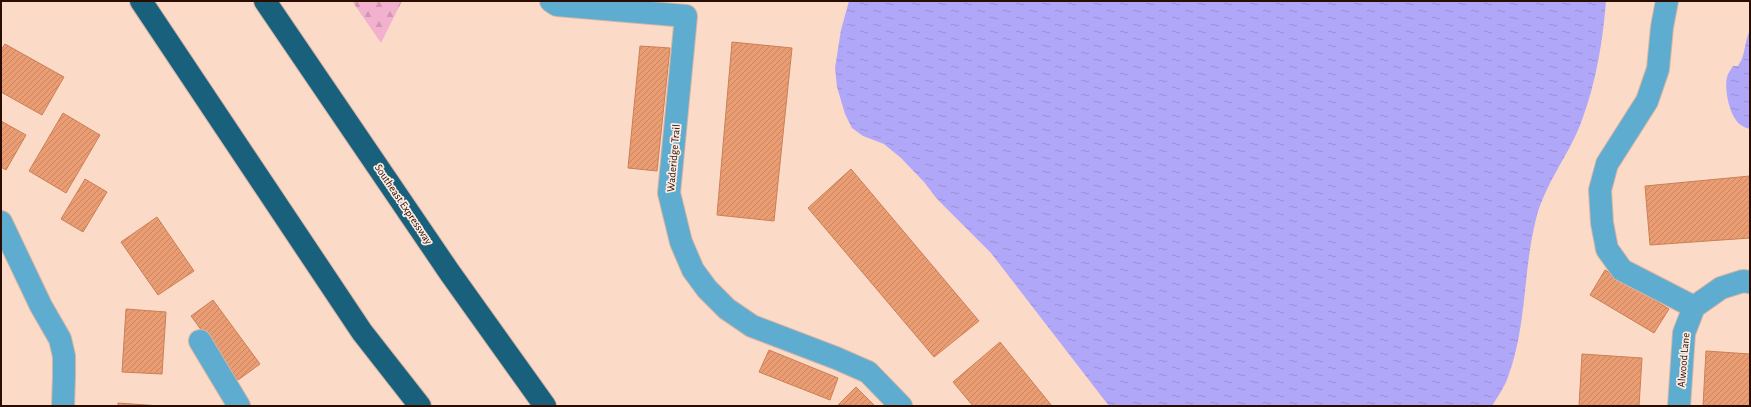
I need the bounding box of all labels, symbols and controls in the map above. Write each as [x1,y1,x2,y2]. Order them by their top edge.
street label: Waderidge Trail [665,124,682,192]
street label: Southeast Expressway [373,162,435,247]
street label: Alwood Lane [1676,332,1691,388]

